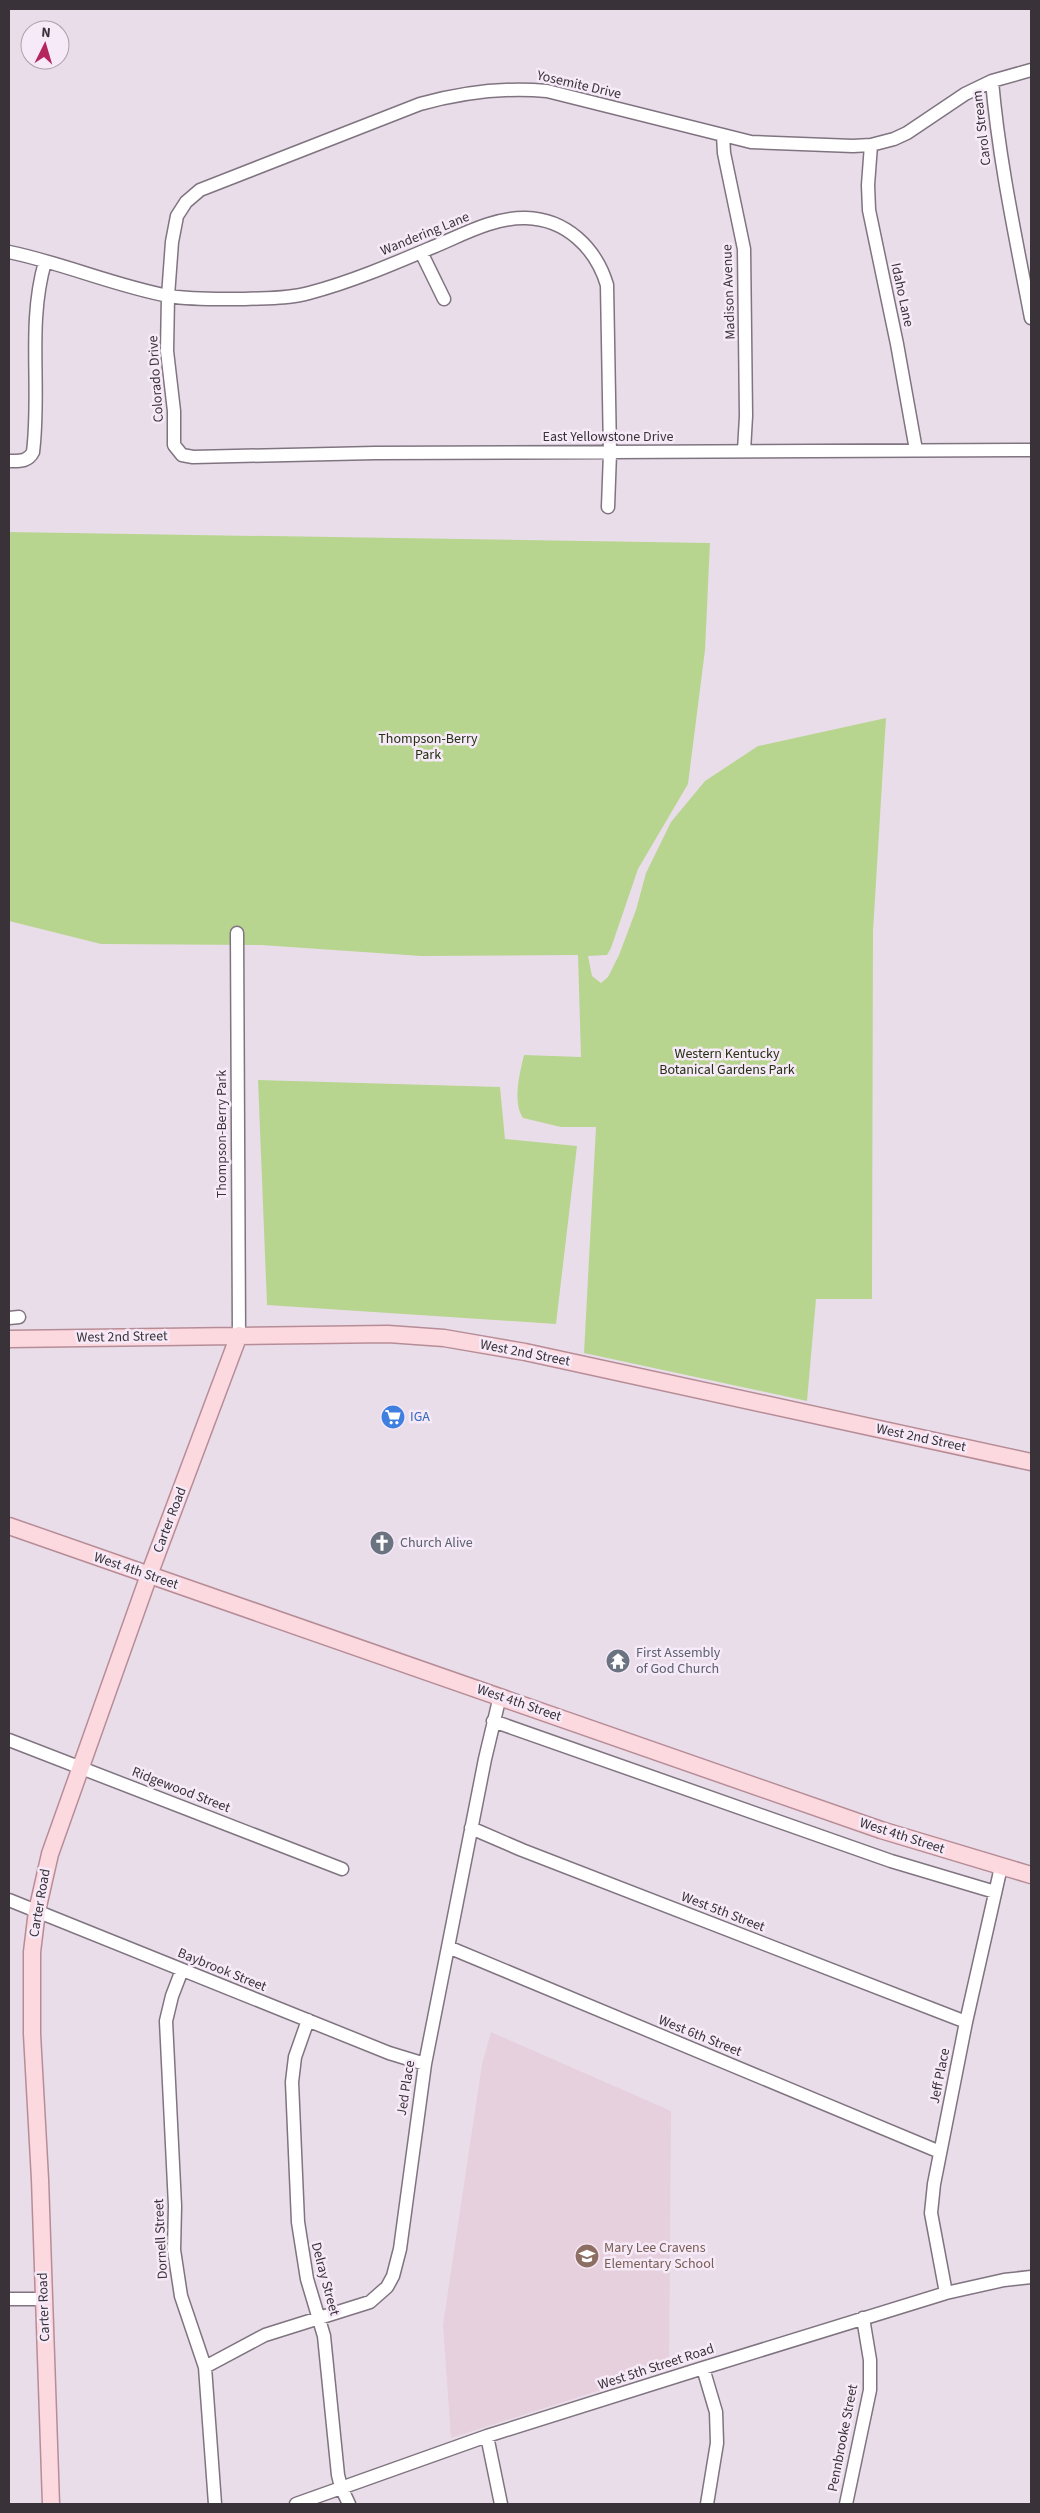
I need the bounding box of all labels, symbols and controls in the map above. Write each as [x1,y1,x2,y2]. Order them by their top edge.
north arrow [20,20,70,70]
text: N [41,23,52,43]
street label: Yosemite Drive [534,65,623,104]
street label: Carol Stream [967,89,997,167]
street label: Wandering Lane [377,207,473,261]
street label: Madison Avenue [717,244,741,340]
street label: Idaho Lane [885,261,919,329]
street label: Colorado Drive [143,335,169,423]
street label: East Yellowstone Drive [543,427,673,447]
park label: Thompson-Berry Park [378,729,478,765]
park label: Western Kentucky Botanical Gardens Park [659,1044,795,1080]
street label: Thompson-Berry Park [212,1070,232,1198]
street label: West 2nd Street [76,1326,168,1348]
street label: West 2nd Street [478,1334,572,1372]
supermarket icon: IGA [380,1404,406,1430]
place label: IGA [410,1407,430,1427]
street label: West 2nd Street [874,1419,968,1457]
street label: Carter Road [148,1484,192,1556]
church icon: Church Alive [369,1530,395,1556]
place label: Church Alive [400,1533,473,1553]
street label: West 4th Street [91,1547,181,1595]
place label: First Assembly of God Church [636,1643,721,1679]
temple icon: First Assembly of God Church [605,1648,631,1674]
street label: West 4th Street [474,1679,564,1727]
street label: Ridgewood Street [129,1762,233,1818]
street label: West 4th Street [857,1813,947,1859]
street label: Carter Road [24,1867,56,1939]
street label: West 5th Street [678,1887,768,1937]
street label: Baybrook Street [175,1943,270,1997]
street label: West 6th Street [655,2010,745,2062]
street label: Jeff Place [925,2047,955,2105]
street label: Jed Place [392,2059,420,2117]
street label: Dornell Street [149,2198,173,2280]
place label: Mary Lee Cravens Elementary School [604,2238,715,2274]
street label: Delray Street [306,2240,344,2318]
school or university icon: Mary Lee Cravens Elementary School [574,2243,600,2269]
street label: Carter Road [33,2272,55,2342]
street label: West 5th Street Road [595,2339,717,2395]
street label: Pennbrooke Street [823,2382,863,2493]

